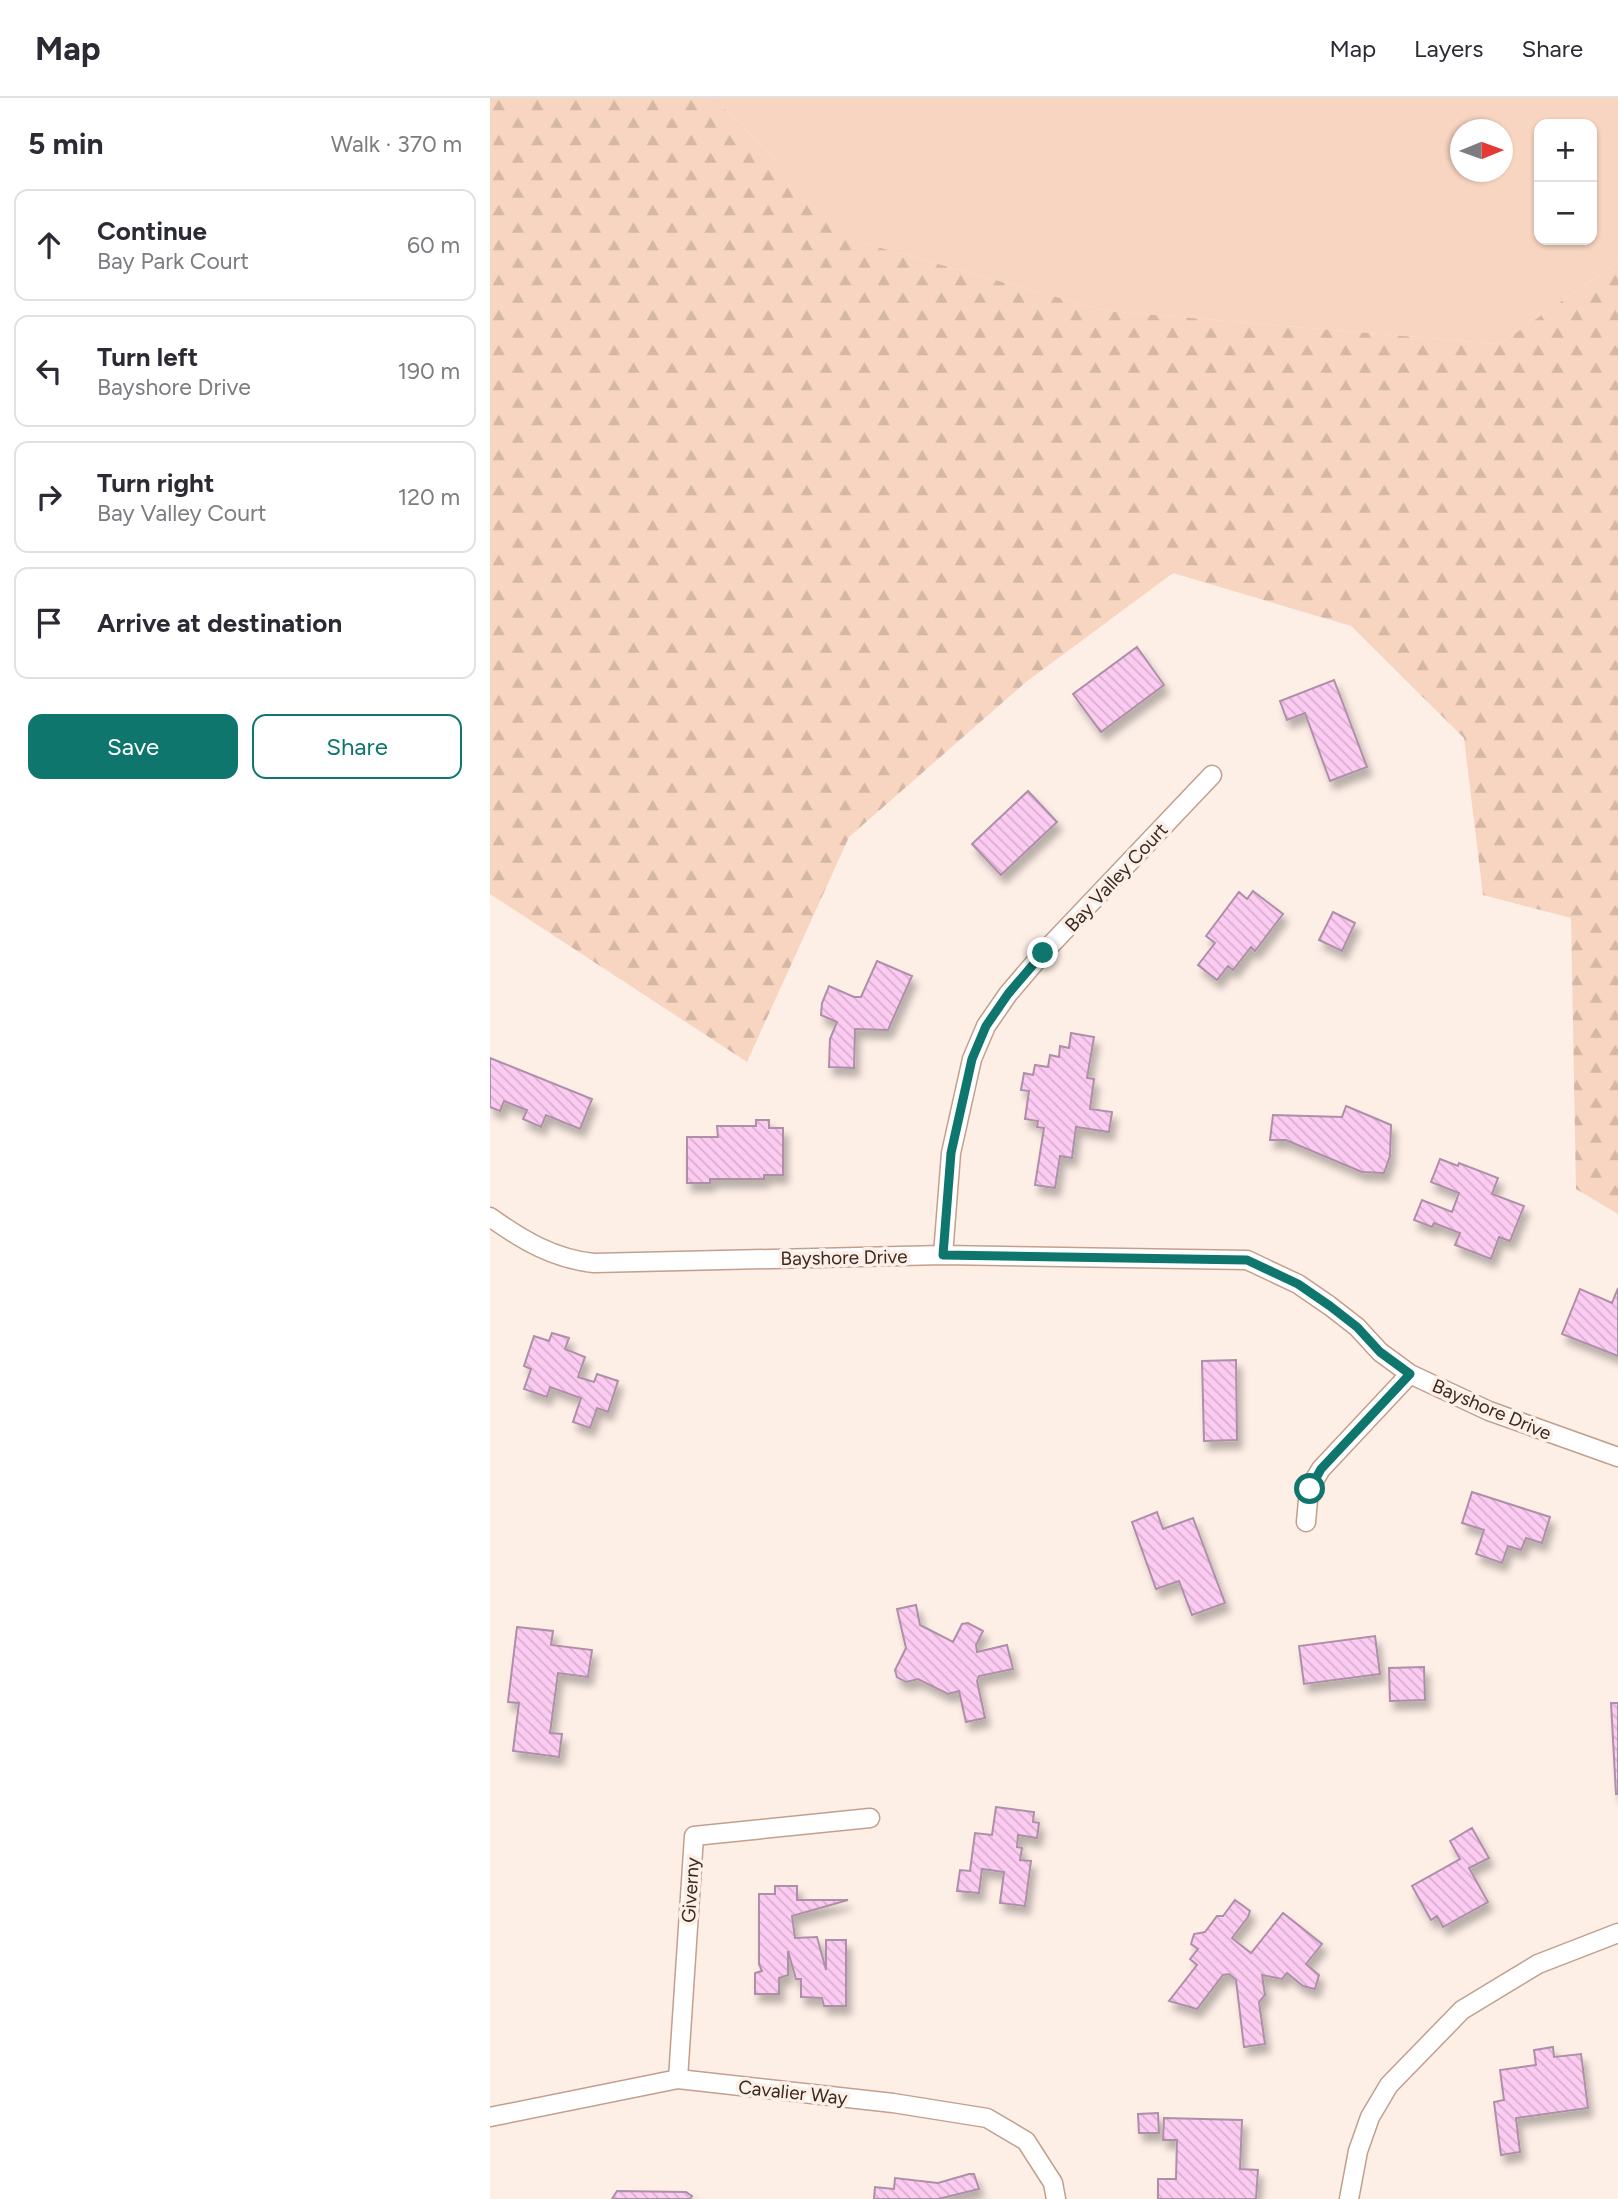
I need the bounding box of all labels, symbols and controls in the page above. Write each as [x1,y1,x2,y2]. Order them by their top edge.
text: Map [35,29,101,68]
text: Map [1329,34,1376,63]
text: Layers [1414,34,1483,63]
text: Share [1521,34,1583,63]
north arrow [1450,119,1513,182]
map controls [1534,119,1597,245]
button: + [1534,119,1597,182]
text: 5 min [28,125,104,162]
text: Walk · 370 m [331,130,462,158]
button: − [1534,182,1597,245]
text: Continue [97,215,207,247]
icon: ahead [30,226,68,264]
text: 60 m [407,231,460,259]
text: Bay Park Court [97,247,249,275]
text: Turn left [97,341,198,373]
icon: left [30,352,68,390]
text: 190 m [397,357,460,385]
text: Bayshore Drive [97,373,251,401]
text: Turn right [97,467,214,499]
icon: right [30,478,68,516]
text: 120 m [398,483,460,511]
text: Bay Valley Court [97,499,267,527]
icon: arrive [30,604,68,642]
text: Arrive at destination [97,607,342,639]
button: Save [28,714,238,779]
button: Share [252,714,462,779]
street label: Bay Valley Court [1060,818,1173,936]
route end [1027,937,1058,968]
street label: Bayshore Drive [780,1245,908,1270]
street label: Bayshore Drive [1429,1374,1555,1445]
route start [1294,1473,1325,1504]
street label: Giverny [677,1856,704,1924]
street label: Cavalier Way [737,2075,849,2110]

